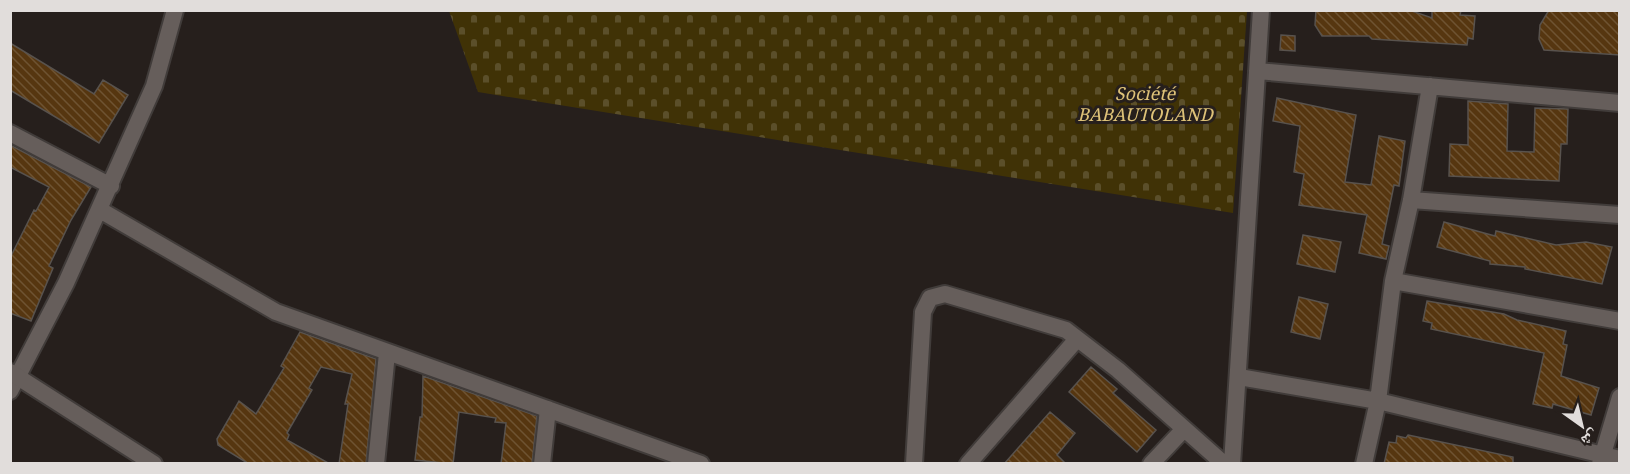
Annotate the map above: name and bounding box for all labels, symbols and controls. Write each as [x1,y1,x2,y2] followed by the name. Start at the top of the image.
[1077,81,1215,132] park label: Société BABAUTOLAND
[1552,396,1612,456] north arrow
[1574,420,1604,452] text: ش

